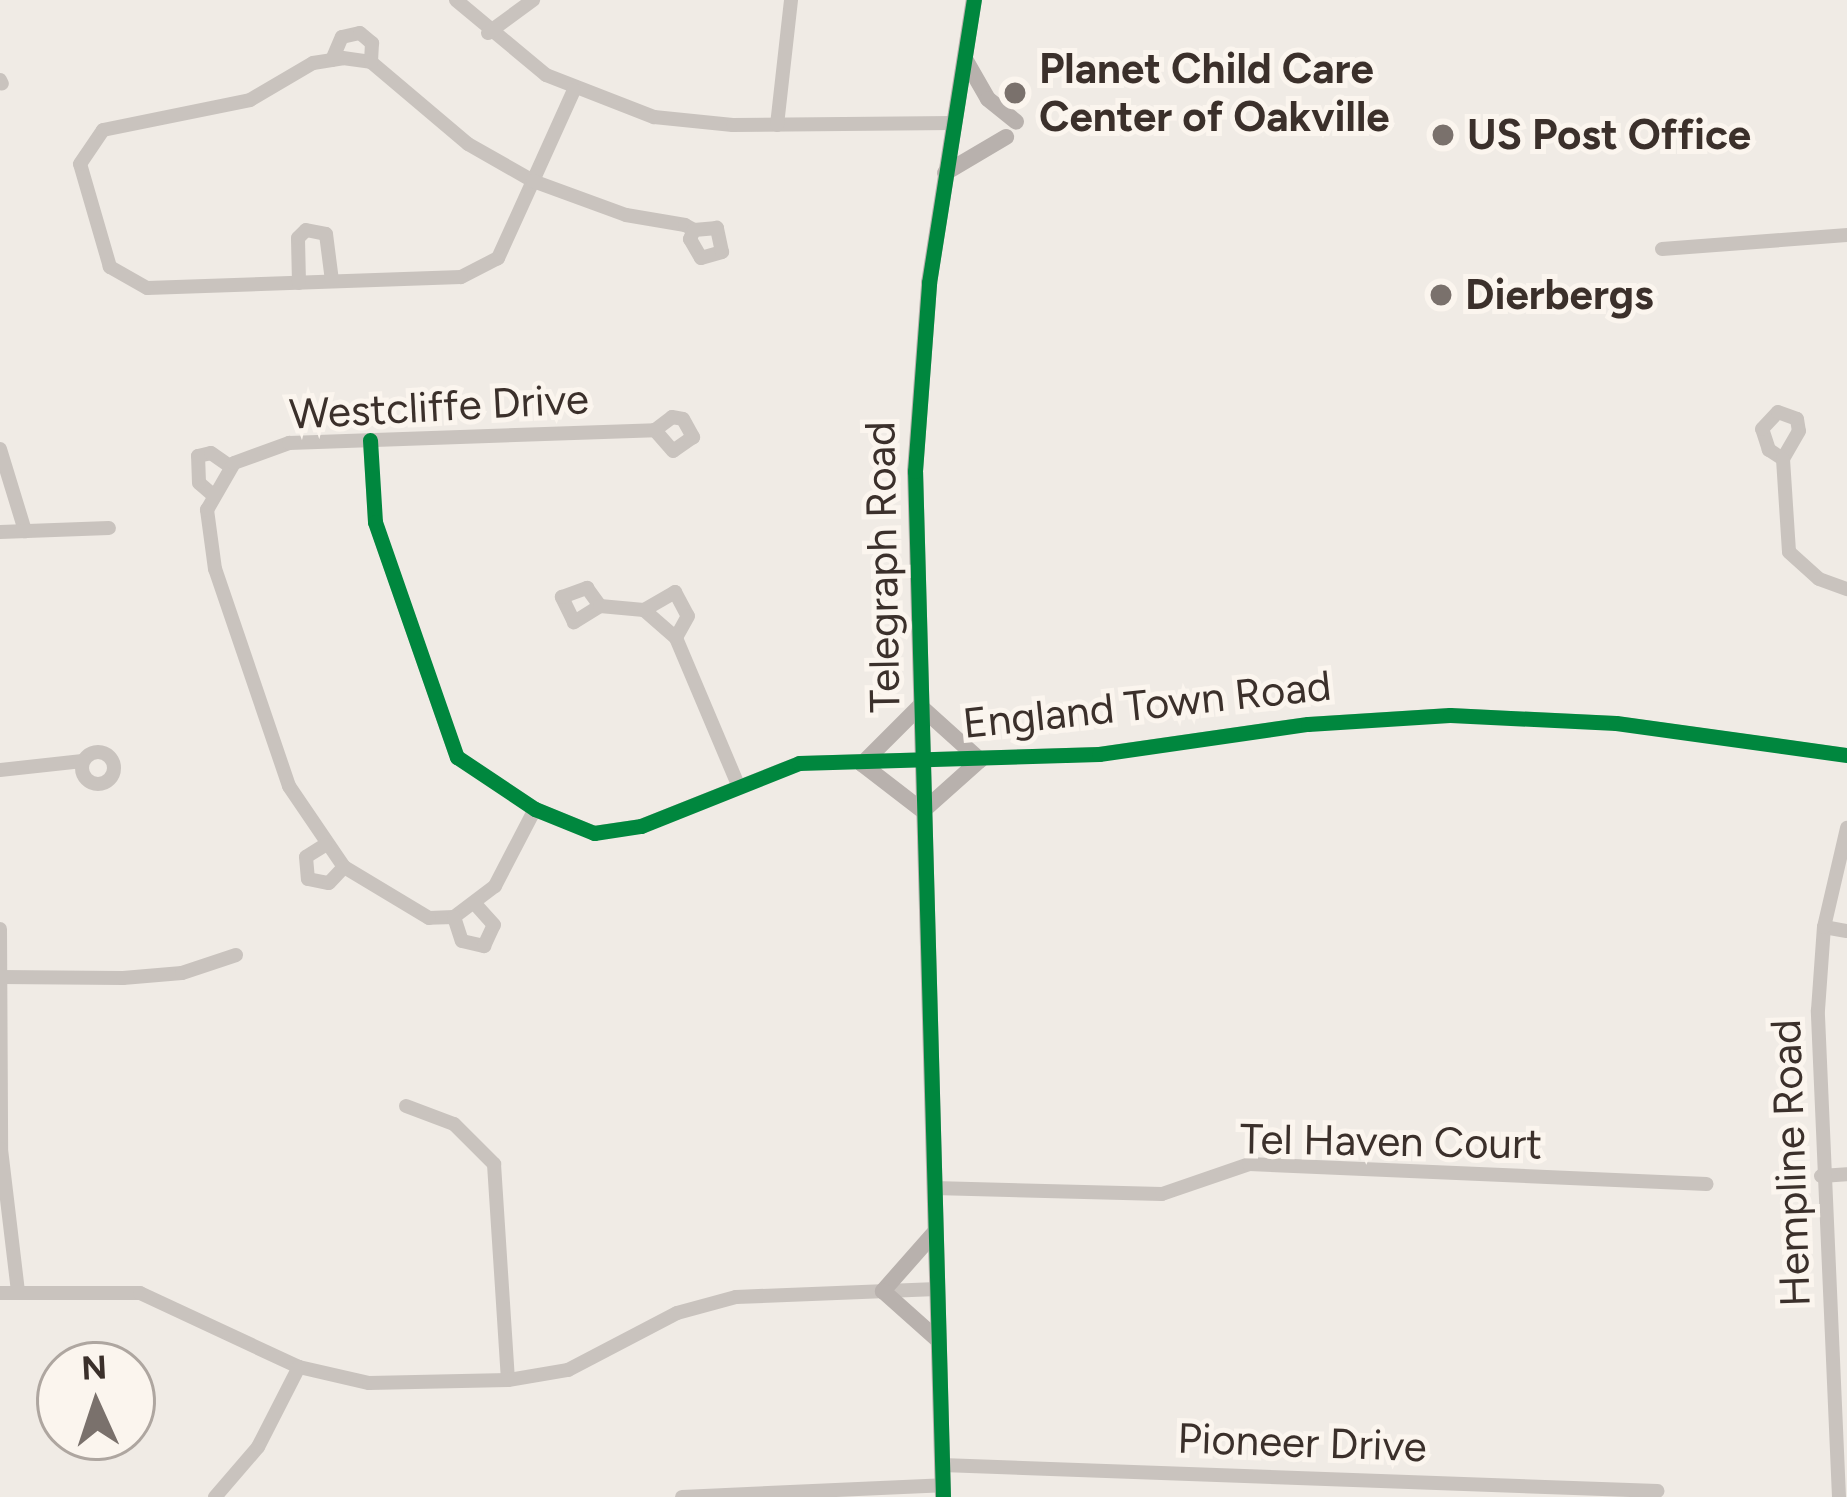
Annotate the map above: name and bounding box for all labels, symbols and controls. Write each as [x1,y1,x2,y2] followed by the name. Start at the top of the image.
[1039,44,1389,142] place label: Planet Child Care Center of Oakville
[1002,80,1028,106] marker: Planet Child Care Center of Oakville
[1467,110,1751,160] place label: US Post Office
[1430,122,1456,148] marker: US Post Office
[1465,270,1654,320] place label: Dierbergs
[1428,282,1454,308] marker: Dierbergs
[288,374,590,440] street label: Westcliffe Drive
[855,421,911,713] street label: Telegraph Road
[960,661,1334,749] street label: England Town Road
[1761,1018,1821,1308] street label: Hempline Road
[1240,1114,1542,1170] street label: Tel Haven Court
[36,1341,156,1461] north arrow
[80,1347,108,1388] text: N
[1176,1413,1428,1473] street label: Pioneer Drive

